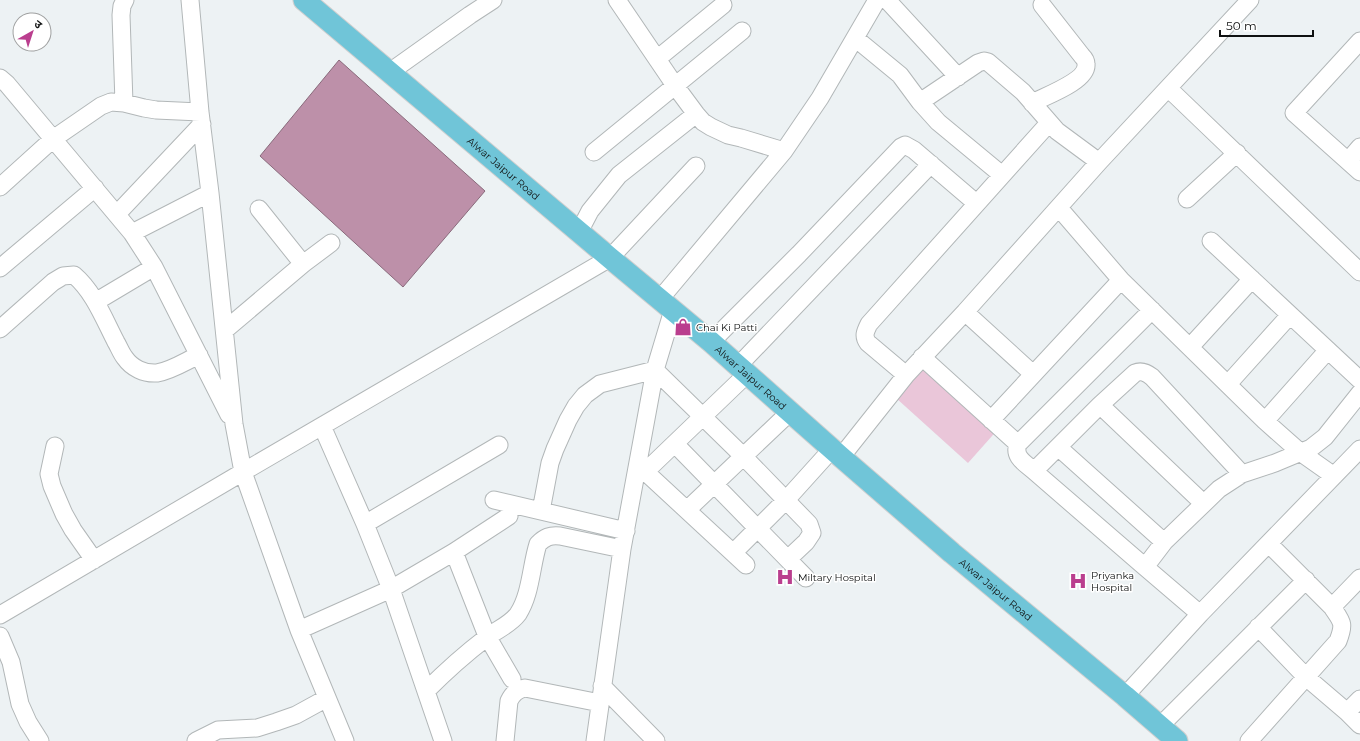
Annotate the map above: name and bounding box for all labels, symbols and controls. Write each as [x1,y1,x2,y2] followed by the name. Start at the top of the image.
[12,12,52,52] north arrow
[1220,12,1313,38] scale bar
[31,17,46,32] text: उ
[1226,18,1257,33] text: 50 m
[464,134,542,203] street label: Alwar Jaipur Road
[673,317,693,337] shop icon: Chai Ki Patti
[696,321,757,334] place label: Chai Ki Patti
[712,343,789,413] street label: Alwar Jaipur Road
[956,556,1035,624] street label: Alwar Jaipur Road
[775,567,795,587] hospital icon: Miltary Hospital
[1091,569,1134,594] place label: Priyanka Hospital
[798,571,876,584] place label: Miltary Hospital
[1068,571,1088,591] hospital icon: Priyanka Hospital

